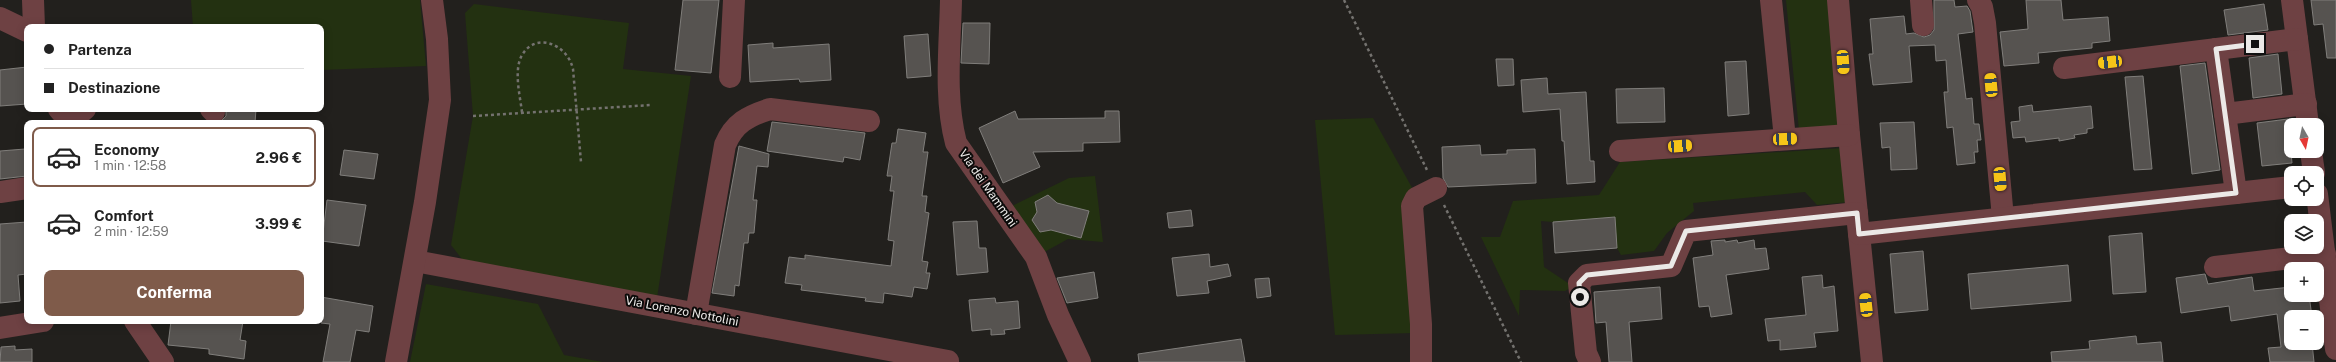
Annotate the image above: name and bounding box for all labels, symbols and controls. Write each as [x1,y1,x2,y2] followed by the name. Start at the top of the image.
[2246,35,2264,53] route end
[68,41,132,58] text: Partenza
[1836,50,1850,74] car
[2097,55,2123,69] car
[1984,73,1998,97] car
[68,79,161,96] text: Destinazione
[2284,118,2324,158] north arrow
[2284,118,2324,350] map controls
[1773,132,1797,146] car
[46,139,82,175] icon: car
[1668,139,1692,153] car
[94,141,159,158] text: Economy
[956,147,1020,229] street label: Via dei Mammini
[256,149,302,166] text: 2.96 €
[94,158,166,173] text: 1 min · 12:58
[2284,166,2324,206] button: locate
[1993,167,2007,191] car
[46,205,82,241] icon: car
[94,207,154,224] text: Comfort
[2284,214,2324,254] button: layers
[255,215,302,232] text: 3.99 €
[94,224,169,239] text: 2 min · 12:59
[2284,262,2324,302] button: +
[44,270,304,316] button: Conferma
[1571,288,1589,306] route start
[1859,292,1873,318] car
[624,293,740,329] street label: Via Lorenzo Nottolini
[2284,310,2324,350] button: −

